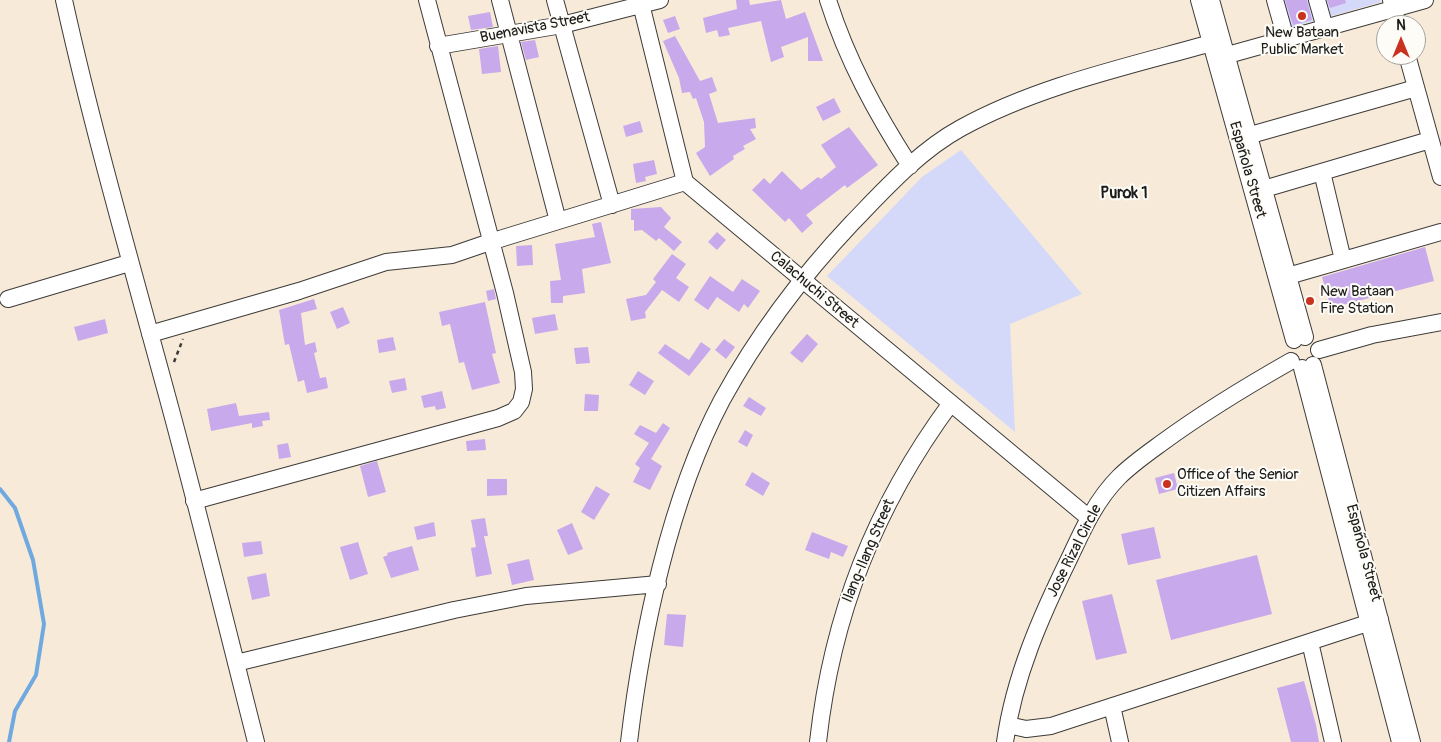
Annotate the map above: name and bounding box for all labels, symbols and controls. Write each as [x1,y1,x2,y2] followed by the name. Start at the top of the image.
[478,9,592,47] street label: Buenavista Street
[1296,10,1308,22] marker: New Bataan Public Market
[1376,15,1426,65] north arrow
[1396,17,1406,34] text: N
[1260,24,1344,59] place label: New Bataan Public Market
[1225,120,1269,220] street label: Española Street
[1100,184,1148,204] district label: Purok 1
[766,248,862,332] street label: Calachuchi Street
[1320,283,1394,318] place label: New Bataan Fire Station
[1304,295,1316,307] marker: New Bataan Fire Station
[1177,466,1299,501] place label: Office of the Senior Citizen Affairs
[1161,478,1173,490] marker: Office of the Senior Citizen Affairs
[839,496,899,606] street label: Ilang-Ilang Street
[1044,502,1106,600] street label: Jose Rizal Circle
[1341,503,1385,603] street label: Española Street

